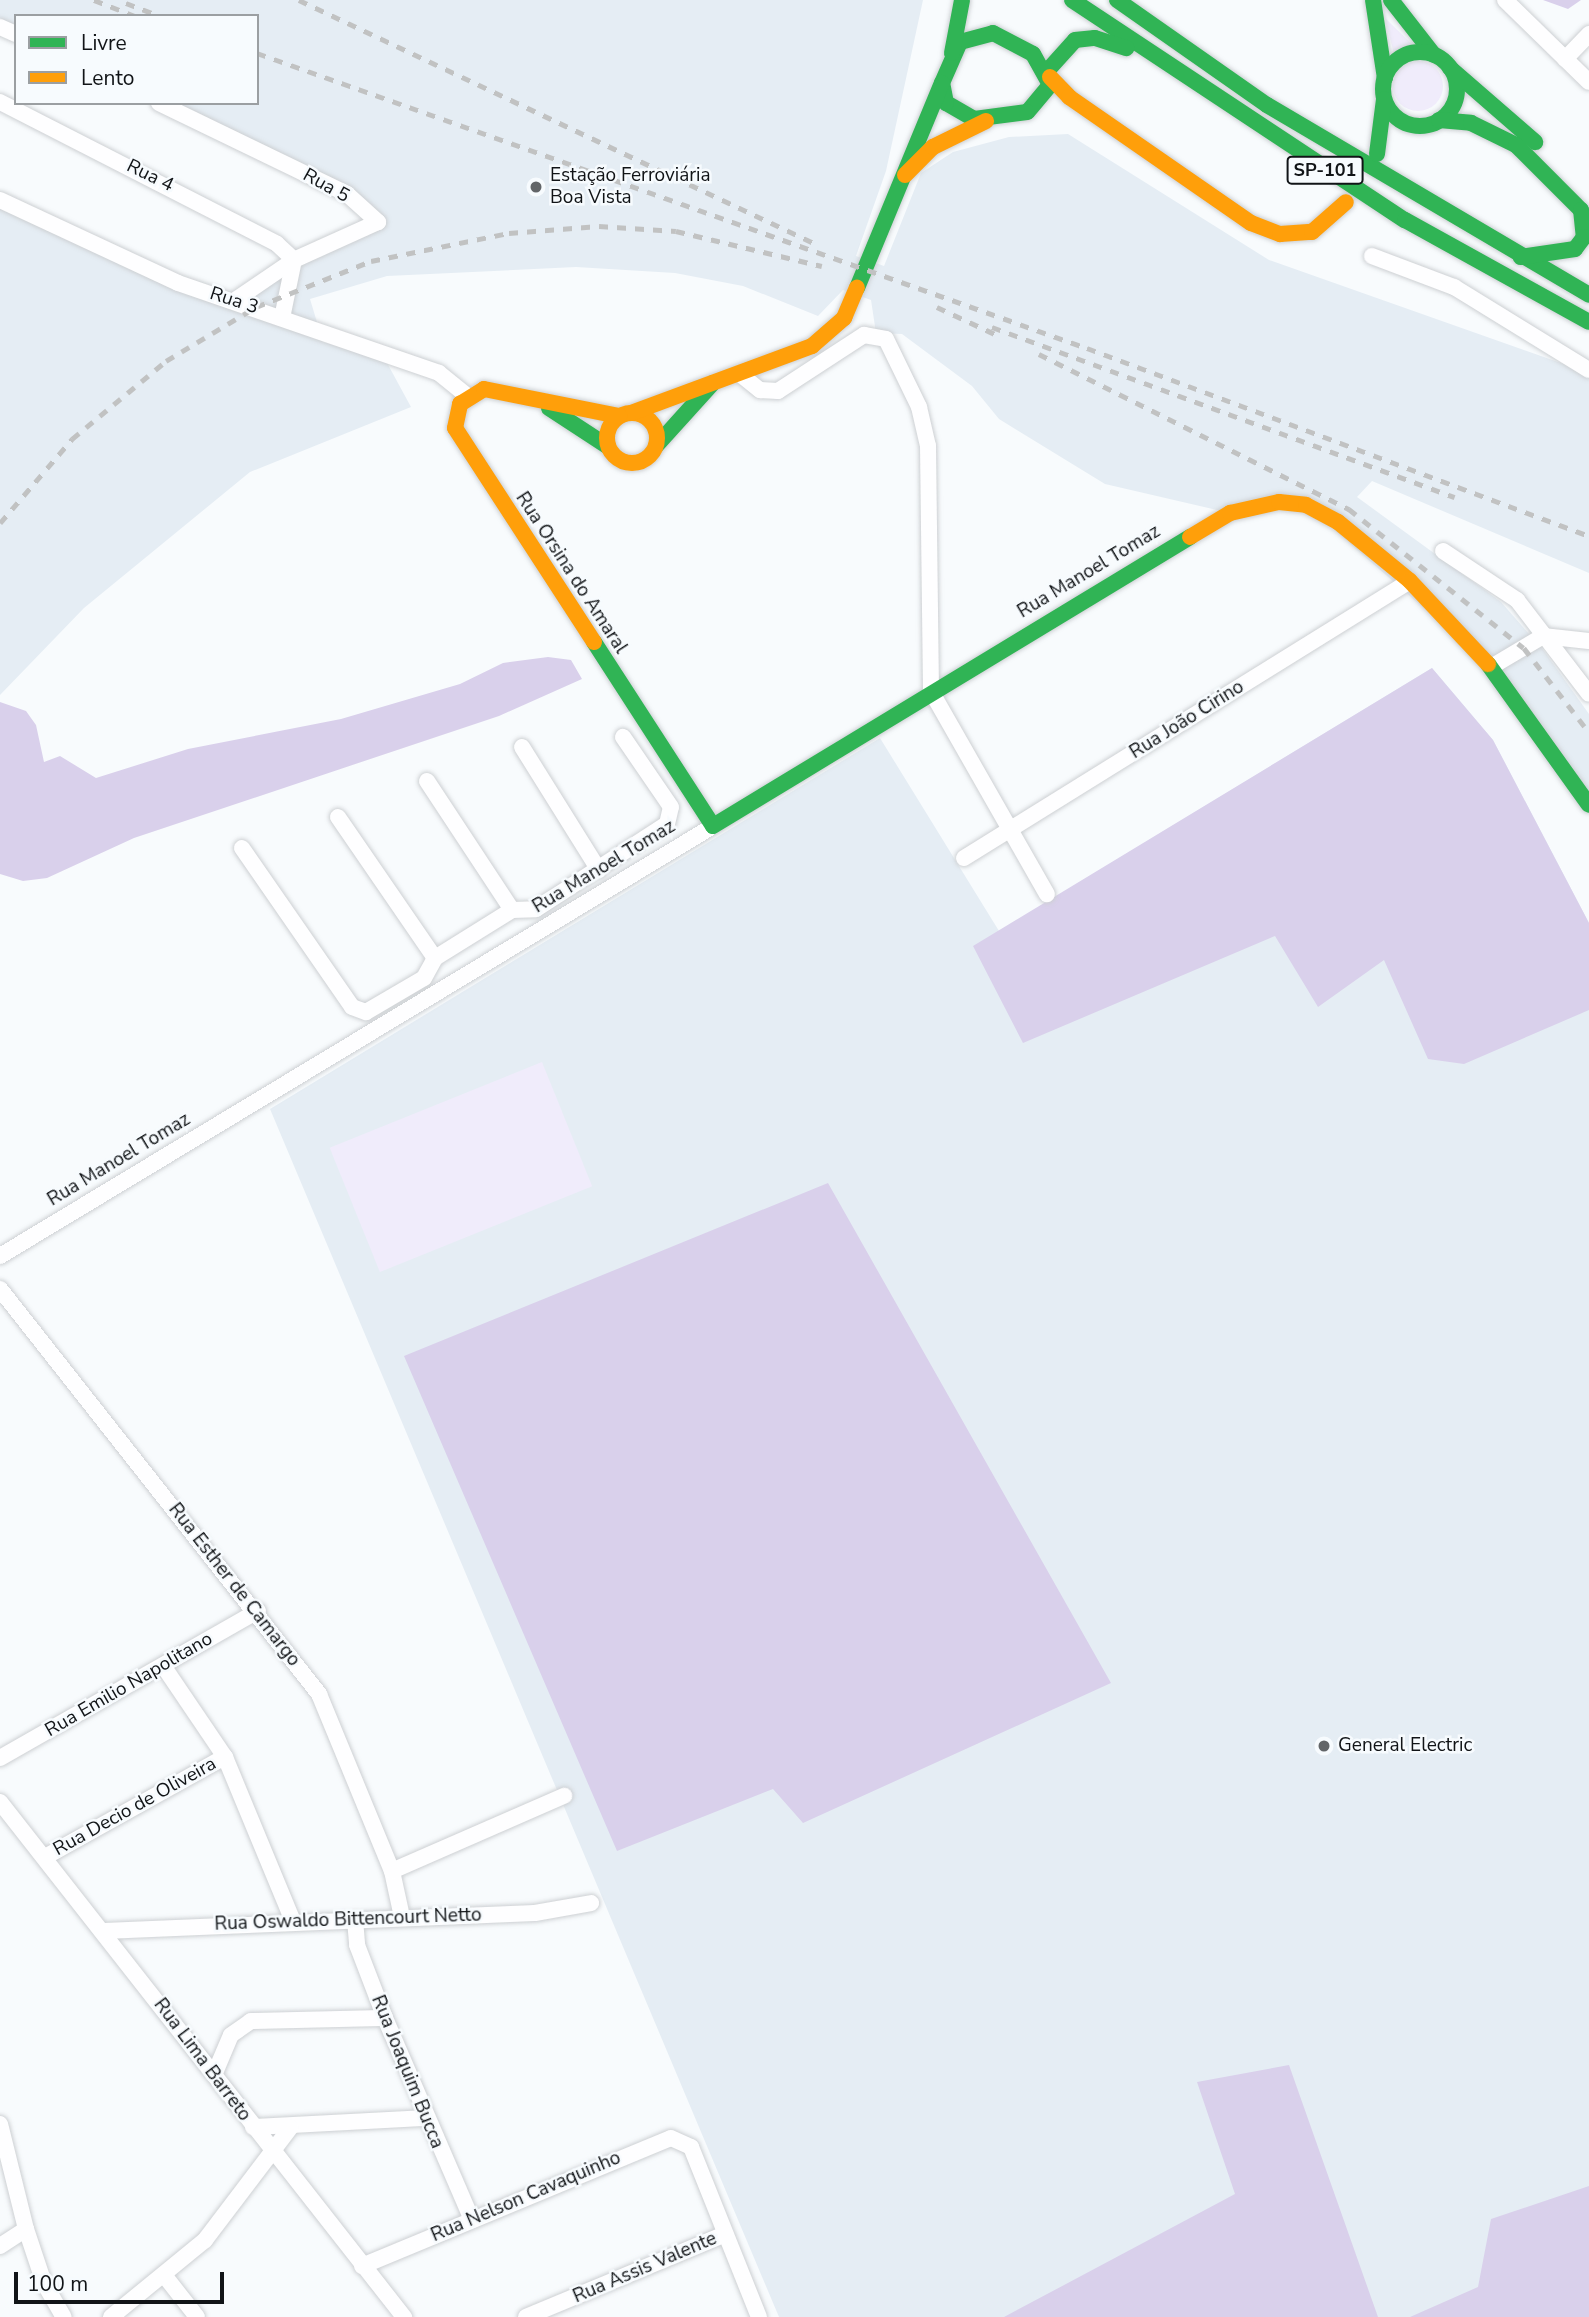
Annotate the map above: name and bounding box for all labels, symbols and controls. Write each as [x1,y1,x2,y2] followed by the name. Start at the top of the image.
[14,14,259,105] legend
[81,29,127,57] text: Livre
[81,64,134,92] text: Lento
[123,155,177,197] street label: Rua 4
[1286,155,1364,184] road number: SP-101
[299,164,353,208] street label: Rua 5
[550,165,711,209] place label: Estação Ferroviária Boa Vista
[528,179,544,195] marker: Estação Ferroviária Boa Vista
[207,282,261,320] street label: Rua 3
[510,488,632,658] street label: Rua Orsina do Amaral
[1014,520,1164,624] street label: Rua Manoel Tomaz
[1126,676,1248,764] street label: Rua João Cirino
[529,815,679,919] street label: Rua Manoel Tomaz
[44,1108,194,1212] street label: Rua Manoel Tomaz
[163,1499,305,1671] street label: Rua Esther de Camargo
[41,1628,217,1742] street label: Rua Emilio Napolitano
[1338,1735,1472,1757] place label: General Electric
[1316,1738,1332,1754] marker: General Electric
[50,1753,220,1861] street label: Rua Decio de Oliveira
[214,1904,482,1936] street label: Rua Oswaldo Bittencourt Netto
[366,1992,448,2152] street label: Rua Joaquim Bucca
[148,1994,256,2126] street label: Rua Lima Barreto
[428,2147,624,2247] street label: Rua Nelson Cavaquinho
[570,2227,720,2309] street label: Rua Assis Valente
[18,2258,228,2302] scale bar
[27,2270,88,2298] text: 100 m

